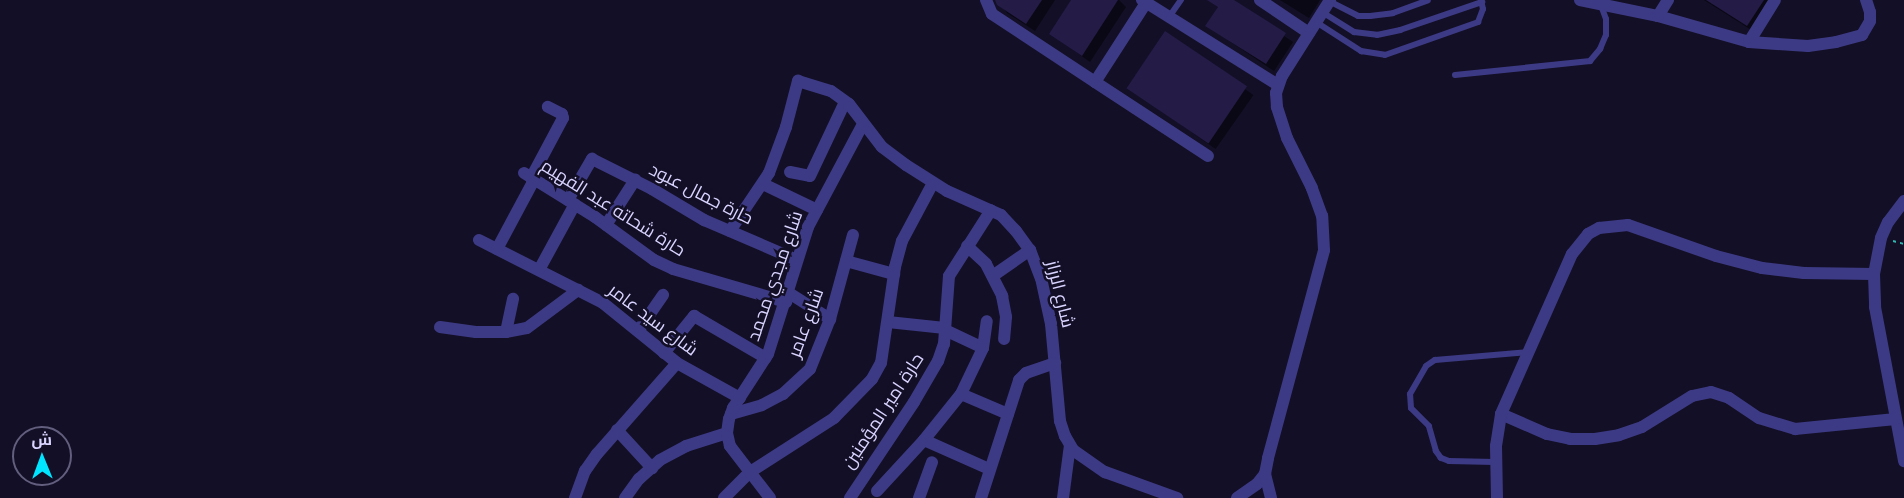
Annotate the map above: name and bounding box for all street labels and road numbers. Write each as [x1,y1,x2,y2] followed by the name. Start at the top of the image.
[537,155,689,261] street label: حارة شحاته عبد الفهيم
[645,159,757,229] street label: حارة جمال عبود
[743,208,807,344] street label: شارع مجدي محمد
[1041,258,1079,330] street label: شارع الرزاز
[604,279,702,361] street label: شارع سيد عامر
[783,285,829,361] street label: شارع عامر
[838,349,928,473] street label: حارة امير المؤمنين

